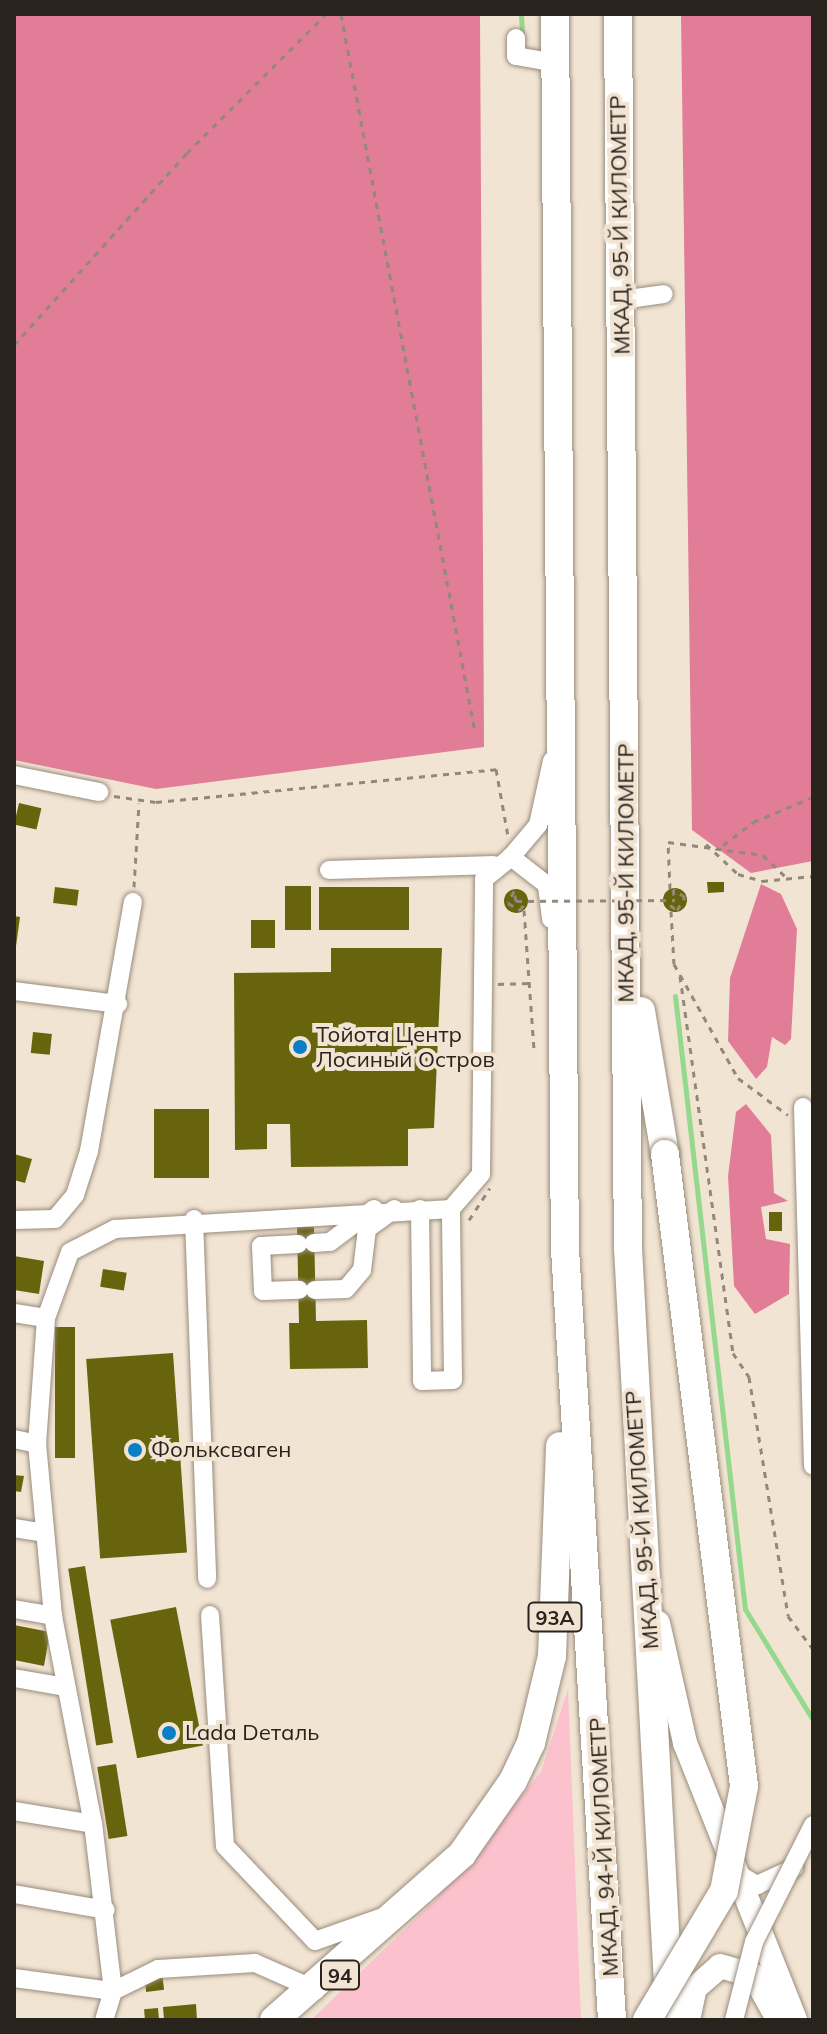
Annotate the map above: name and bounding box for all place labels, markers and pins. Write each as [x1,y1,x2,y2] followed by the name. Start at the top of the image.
[316,1021,495,1072] place label: Тойота Центр Лосиный Остров
[291,1038,309,1056] marker: Тойота Центр Лосиный Остров
[151,1437,291,1463] place label: Фольксваген
[126,1441,144,1459] marker: Фольксваген
[185,1720,319,1746] place label: Lada Dеталь
[160,1724,178,1742] marker: Lada Dеталь

